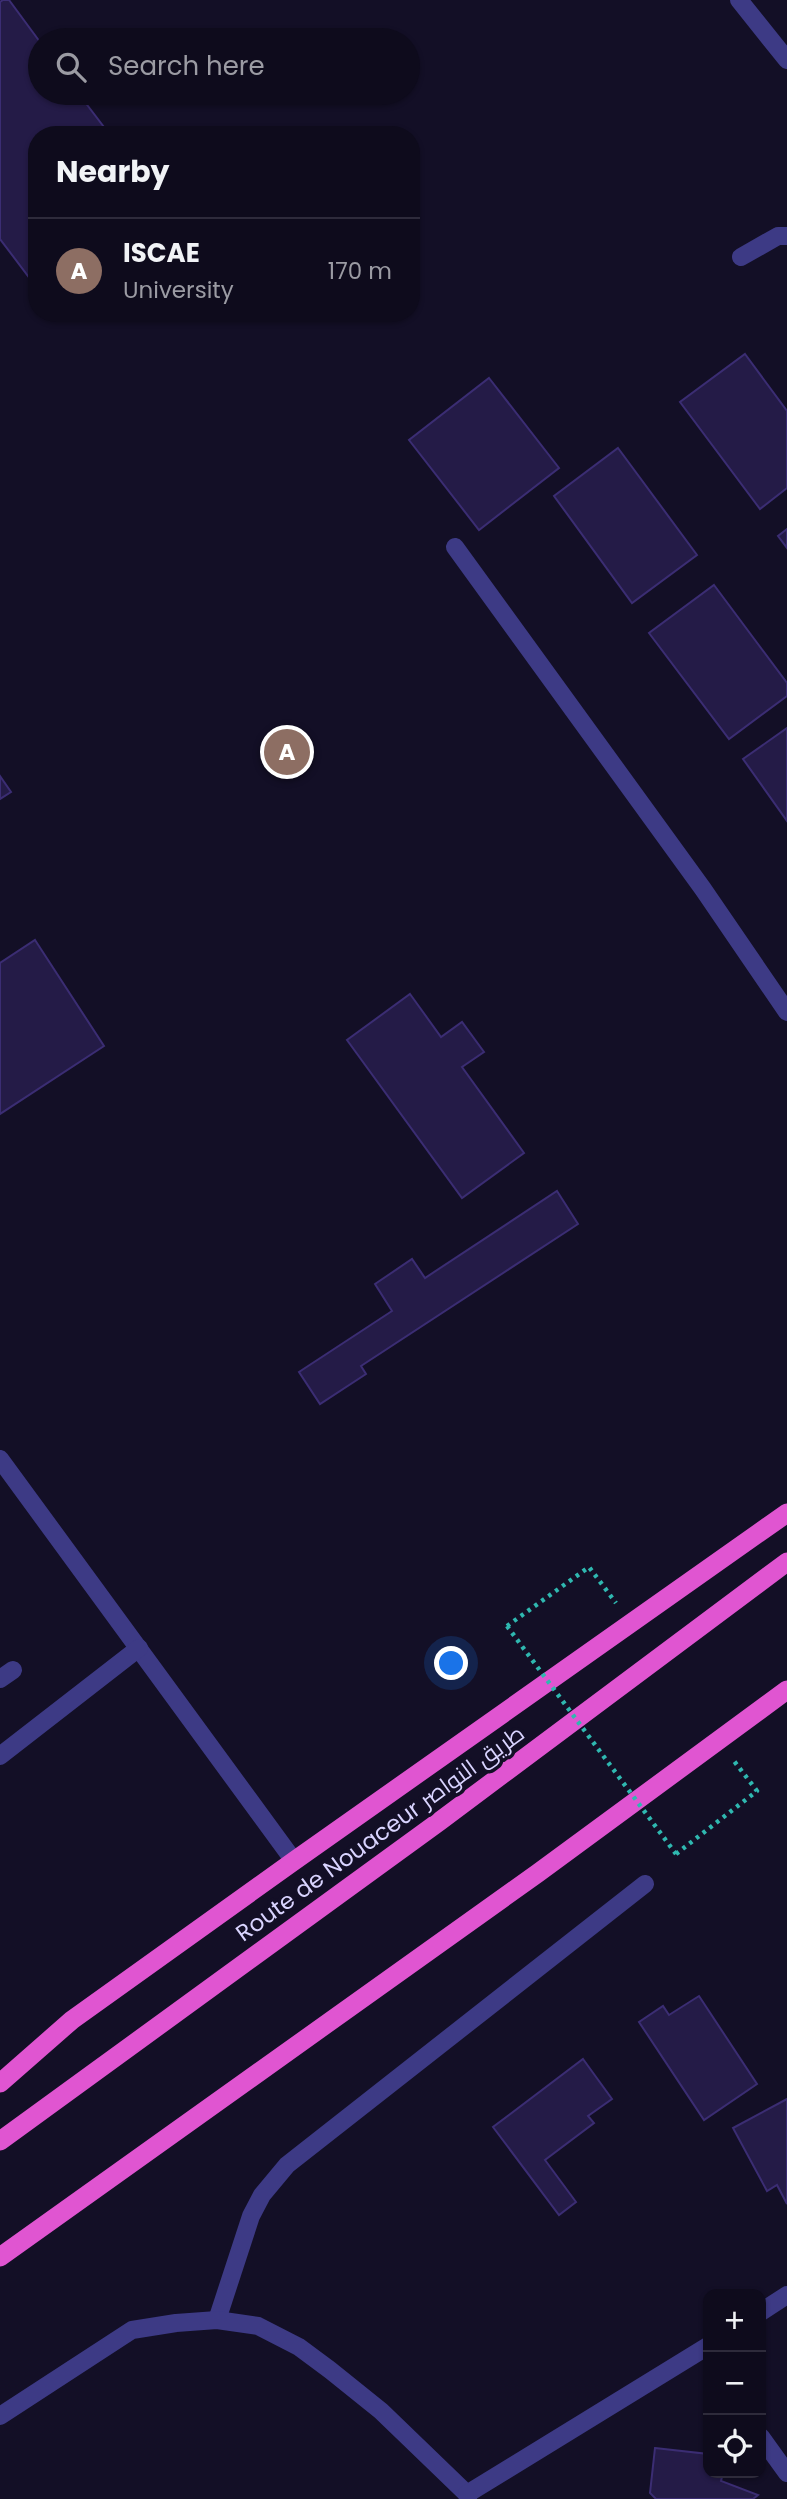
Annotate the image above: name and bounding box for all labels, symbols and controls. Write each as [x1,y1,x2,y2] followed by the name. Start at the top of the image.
[28,28,420,105] search box
[52,48,90,86] icon: search
[108,48,265,84] text: Search here
[56,150,170,193] text: Nearby
[123,235,200,271] text: ISCAE
[71,255,87,287] text: A
[328,255,392,287] text: 170 m
[123,274,234,306] text: University
[264,726,310,778] pin: A
[434,1646,468,1680] your location
[229,1717,531,1949] street label: Route de Nouaceur طريق النواصر
[703,2289,766,2478] map controls
[703,2289,766,2352] button: +
[703,2352,766,2415] button: −
[703,2415,766,2478] button: locate

